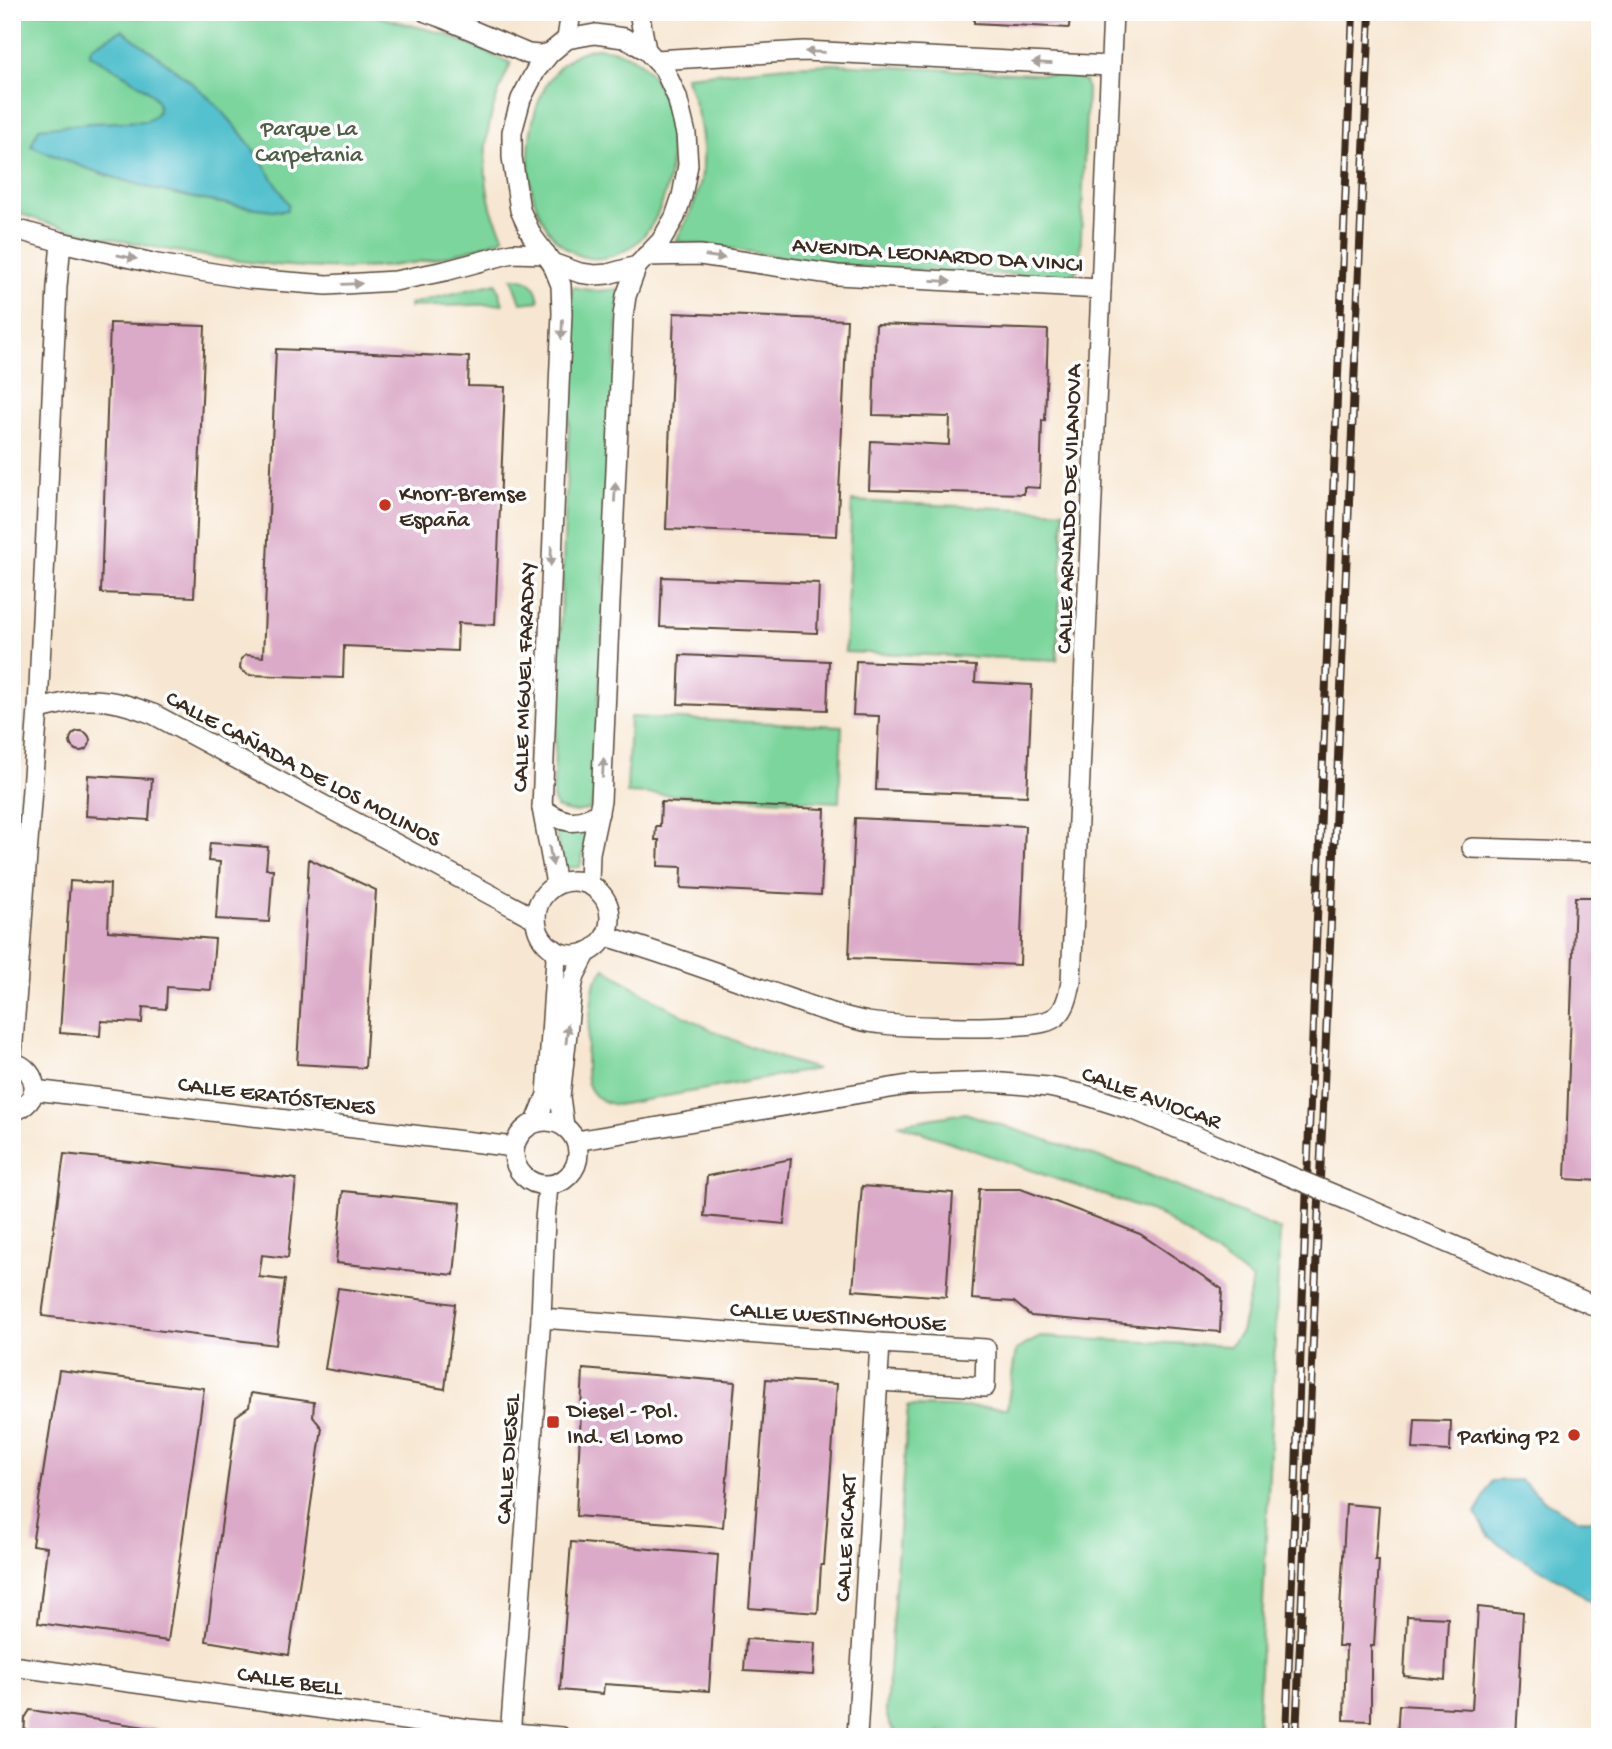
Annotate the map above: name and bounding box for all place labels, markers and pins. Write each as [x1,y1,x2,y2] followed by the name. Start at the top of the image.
[399,482,528,535] place label: Knorr-Bremse España
[377,497,393,513] marker: Knorr-Bremse España
[565,1399,683,1452] place label: Diesel - Pol. Ind. El Lomo
[545,1414,561,1430] marker: Diesel - Pol. Ind. El Lomo
[1457,1425,1560,1452] place label: Parking P2
[1566,1427,1582,1443] marker: Parking P2

